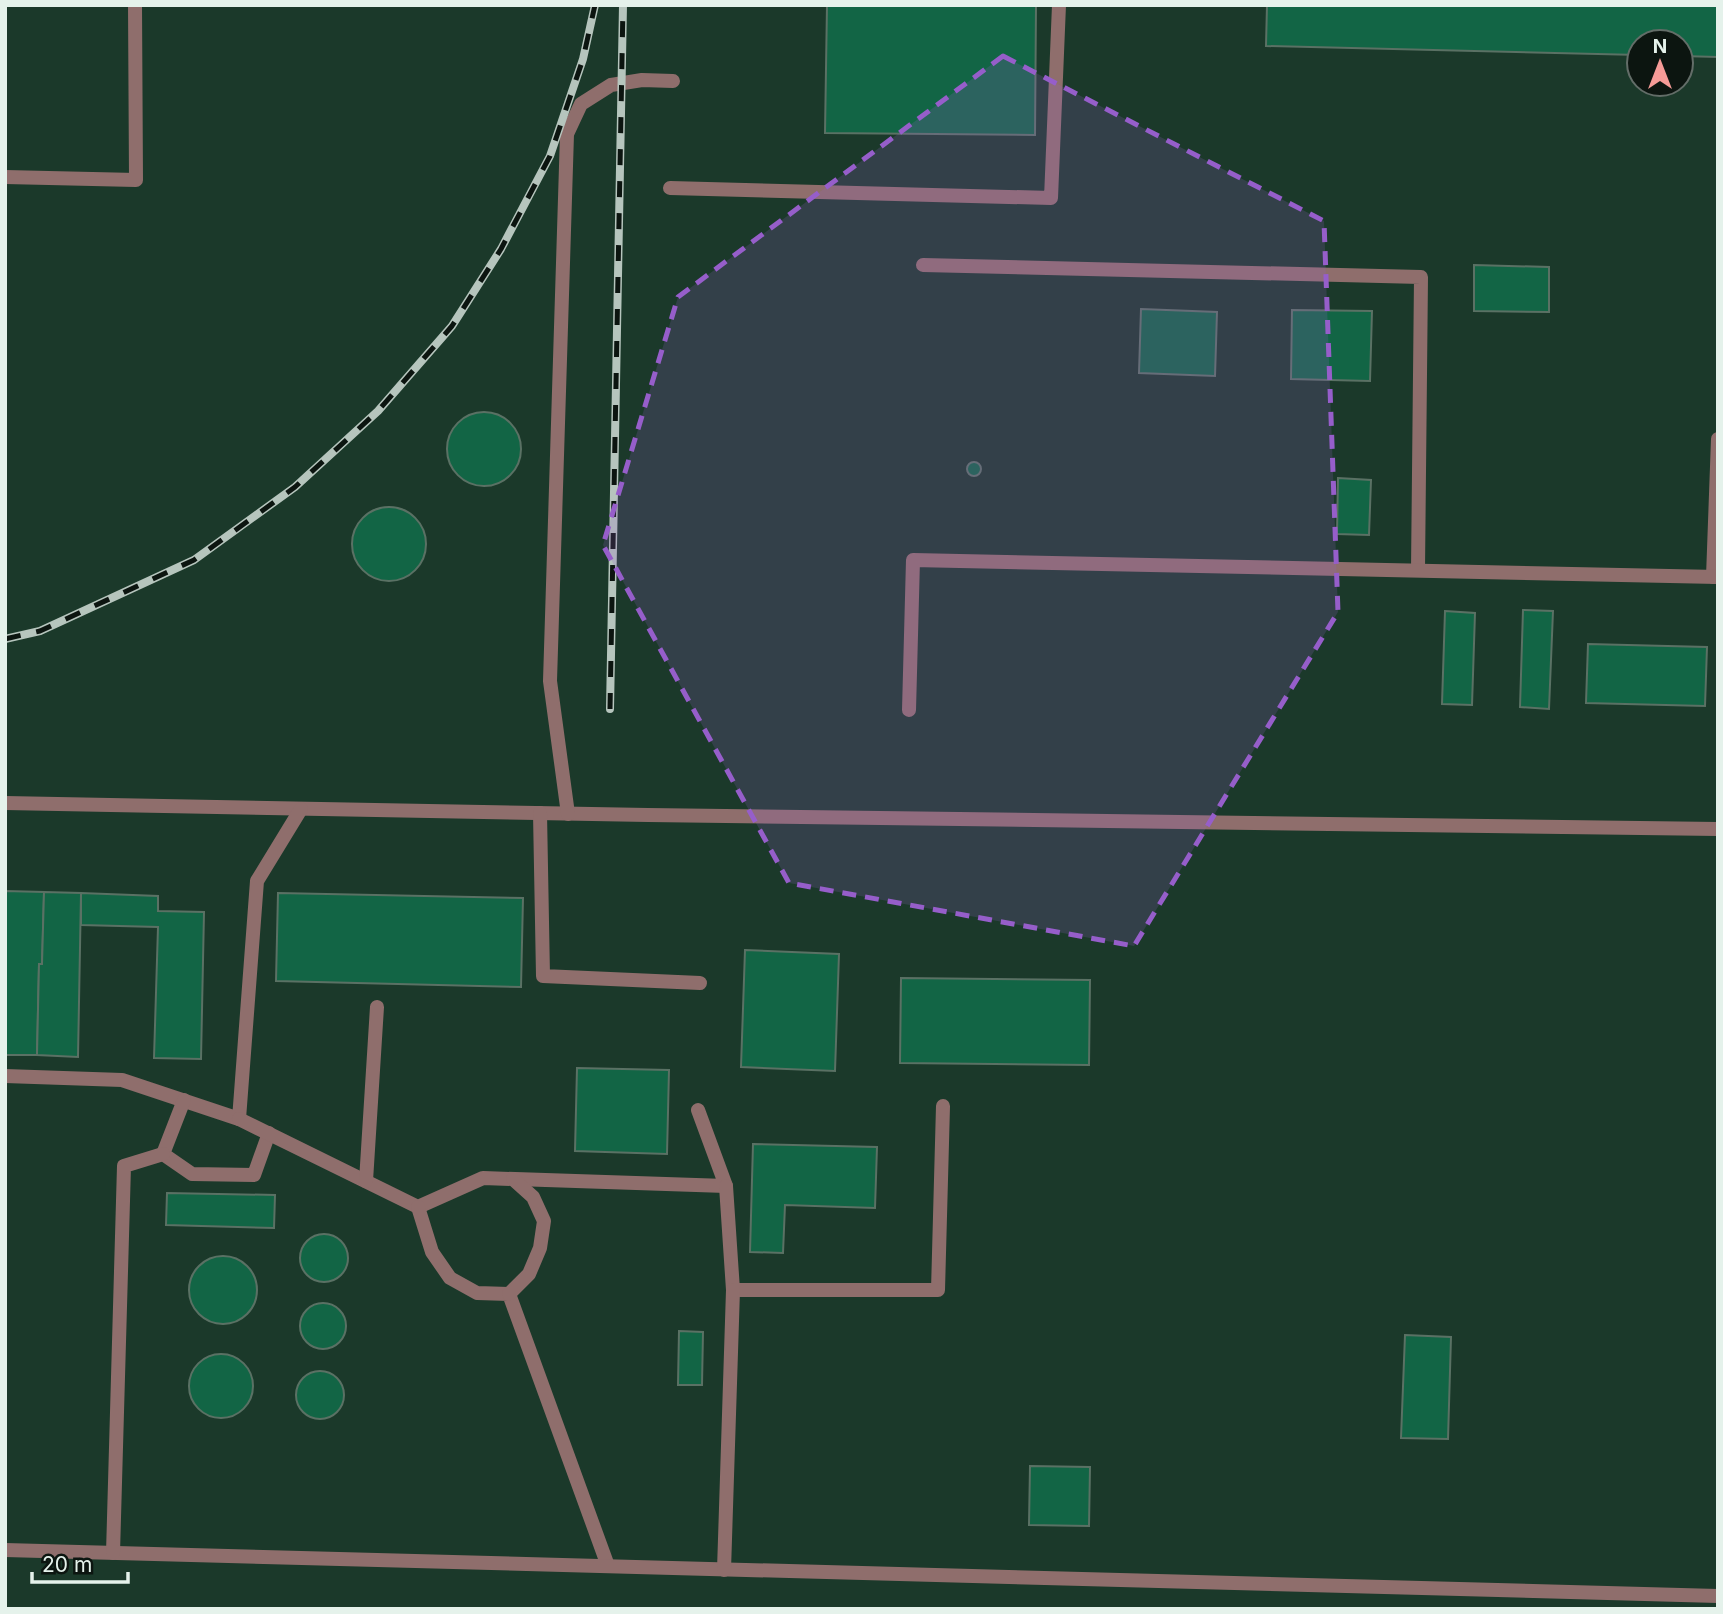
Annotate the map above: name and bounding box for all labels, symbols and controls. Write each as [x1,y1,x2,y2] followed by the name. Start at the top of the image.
[1625,28,1695,98] north arrow
[1653,35,1667,58] text: N
[32,1540,128,1584] scale bar
[42,1552,92,1577] text: 20 m

